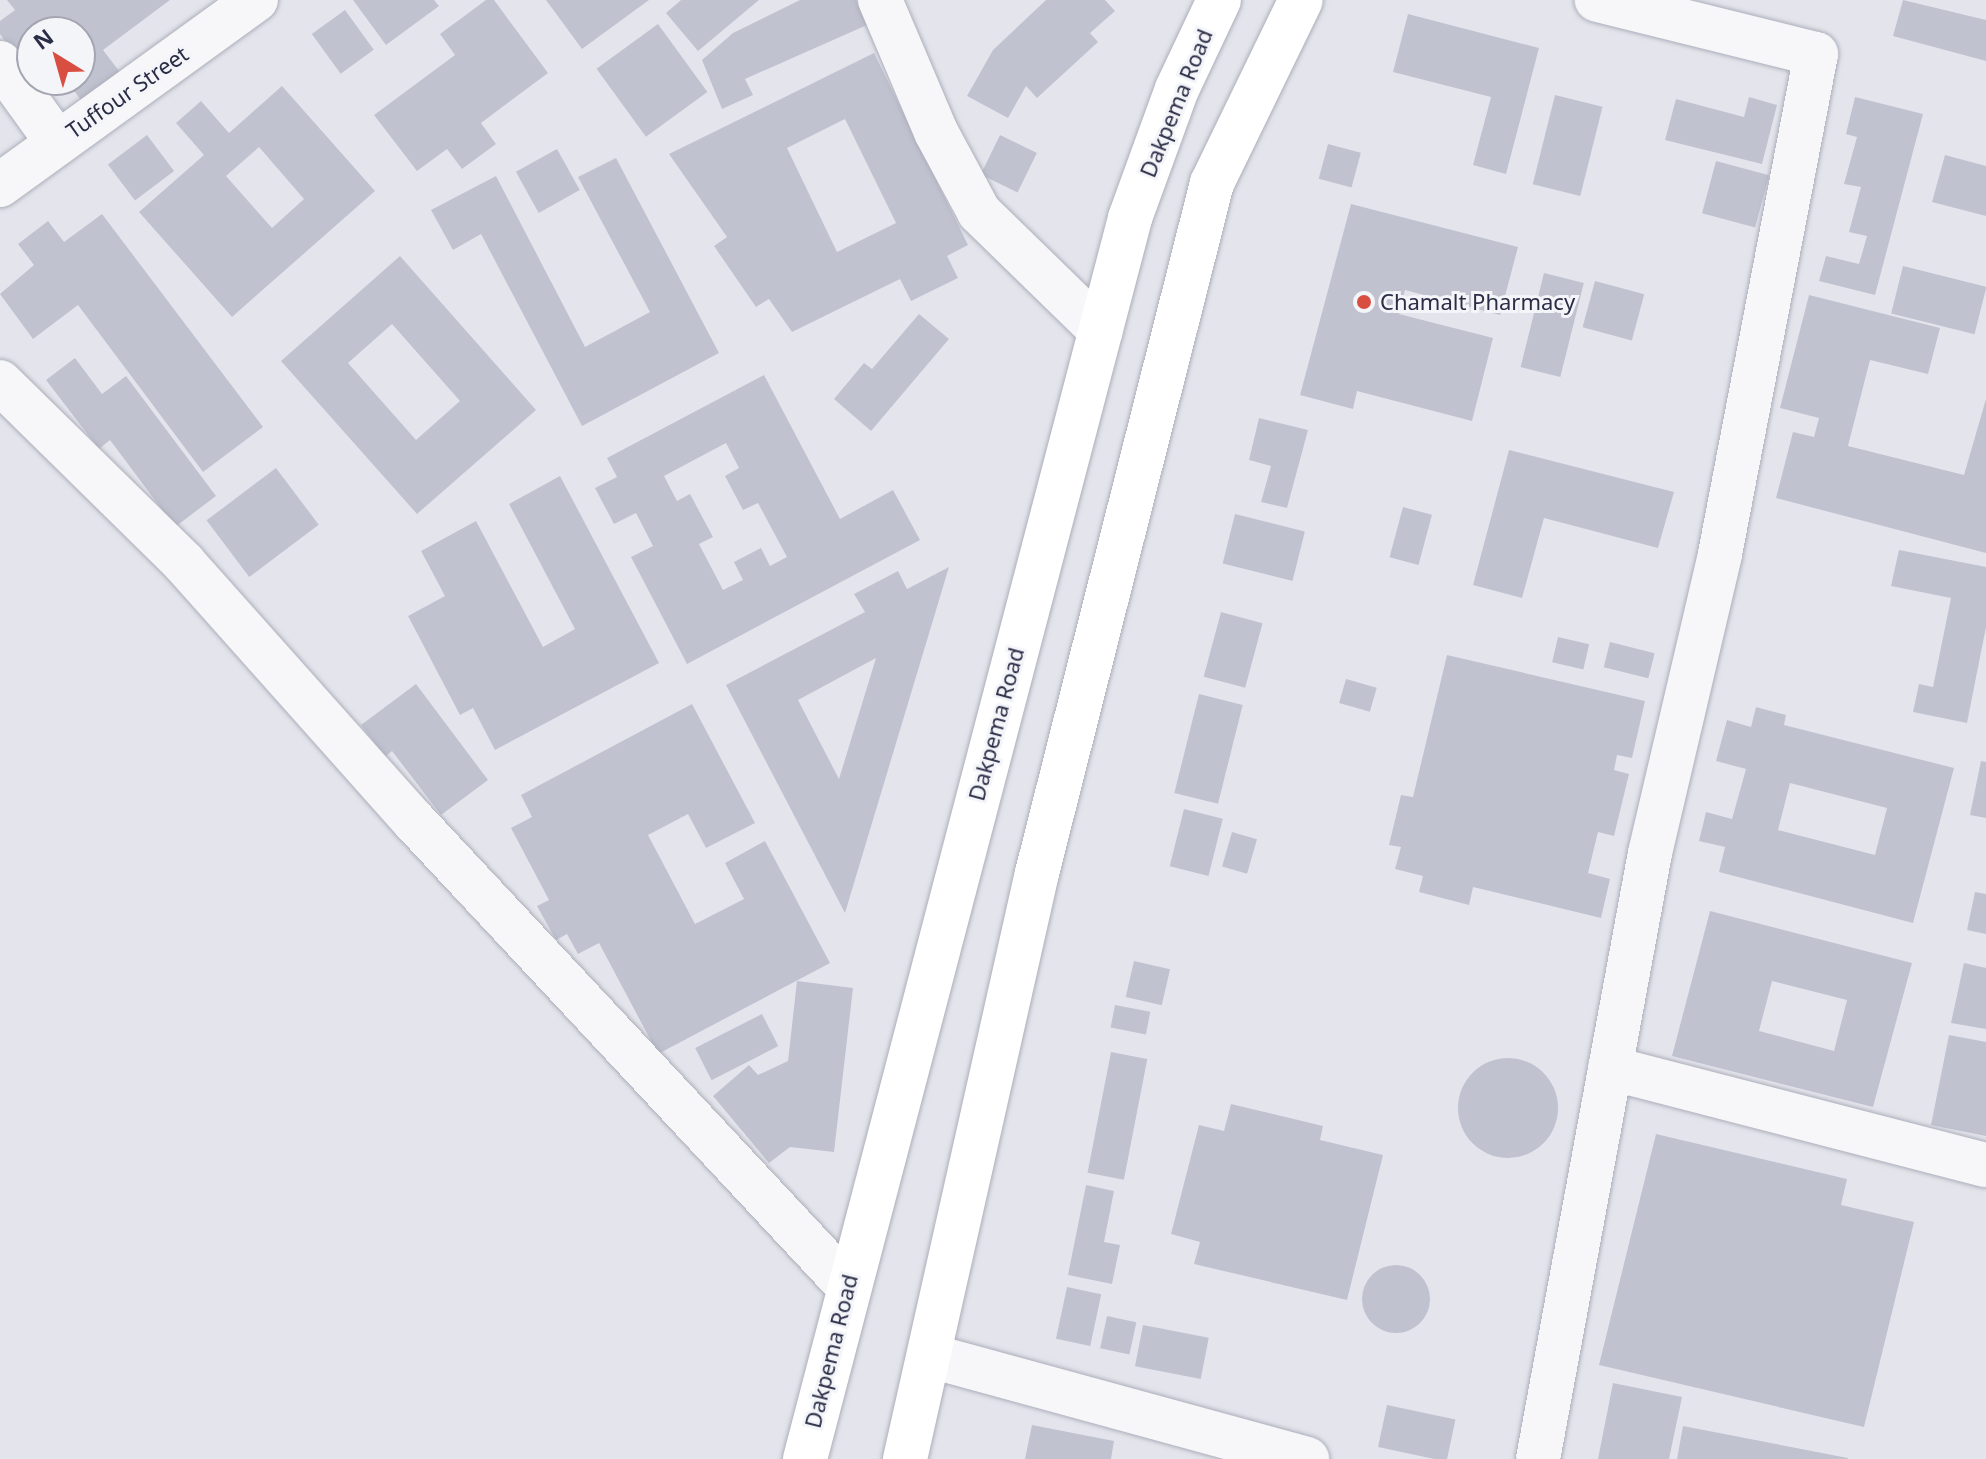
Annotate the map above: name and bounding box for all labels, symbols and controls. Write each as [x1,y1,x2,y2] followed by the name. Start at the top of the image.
[16,16,96,96] north arrow
[27,21,59,56] text: N
[1134,25,1218,181] street label: Dakpema Road
[61,40,193,144] street label: Tuffour Street
[1380,289,1575,315] place label: Chamalt Pharmacy
[1355,293,1373,311] marker: Chamalt Pharmacy
[963,644,1029,804] street label: Dakpema Road
[799,1271,863,1431] street label: Dakpema Road

